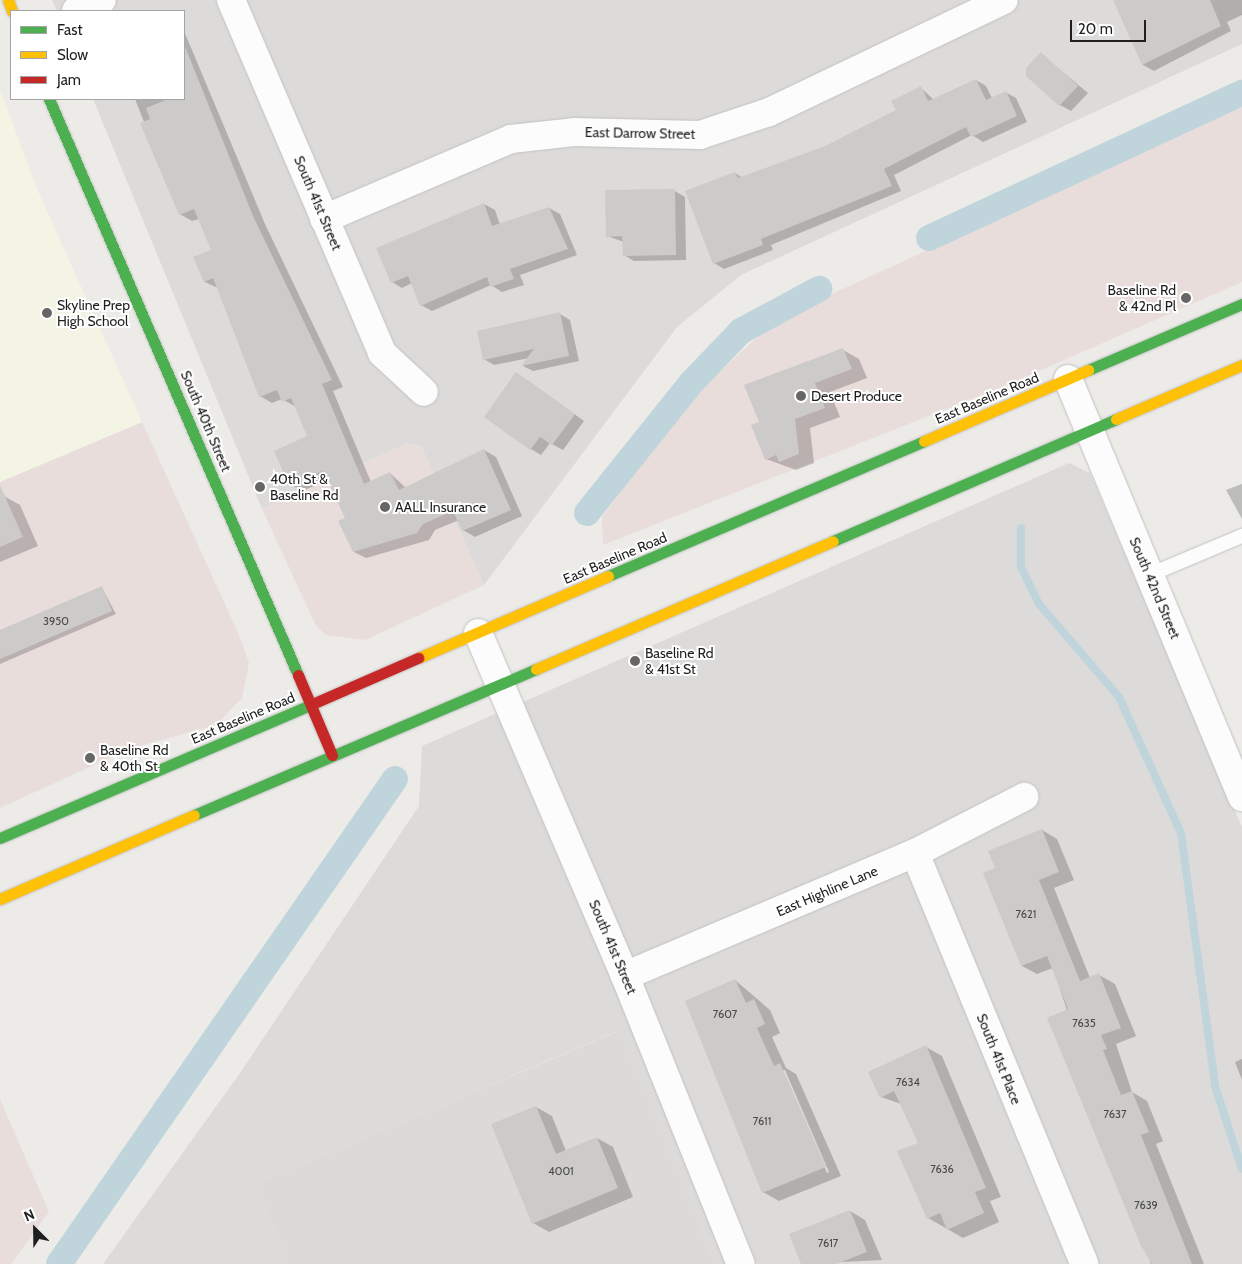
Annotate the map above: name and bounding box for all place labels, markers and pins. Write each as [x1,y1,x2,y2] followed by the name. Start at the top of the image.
[1108,282,1176,314] place label: Baseline Rd & 42nd Pl
[1180,292,1192,304] marker: Baseline Rd & 42nd Pl
[57,297,130,330] place label: Skyline Prep High School
[41,307,53,319] marker: Skyline Prep High School
[811,388,902,404] place label: Desert Produce
[795,390,807,402] marker: Desert Produce
[270,471,338,504] place label: 40th St & Baseline Rd
[254,481,266,493] marker: 40th St & Baseline Rd
[395,499,486,515] place label: AALL Insurance
[379,501,391,513] marker: AALL Insurance
[645,645,713,678] place label: Baseline Rd & 41st St
[629,655,641,667] marker: Baseline Rd & 41st St
[100,742,168,774] place label: Baseline Rd & 40th St
[84,752,96,764] marker: Baseline Rd & 40th St

